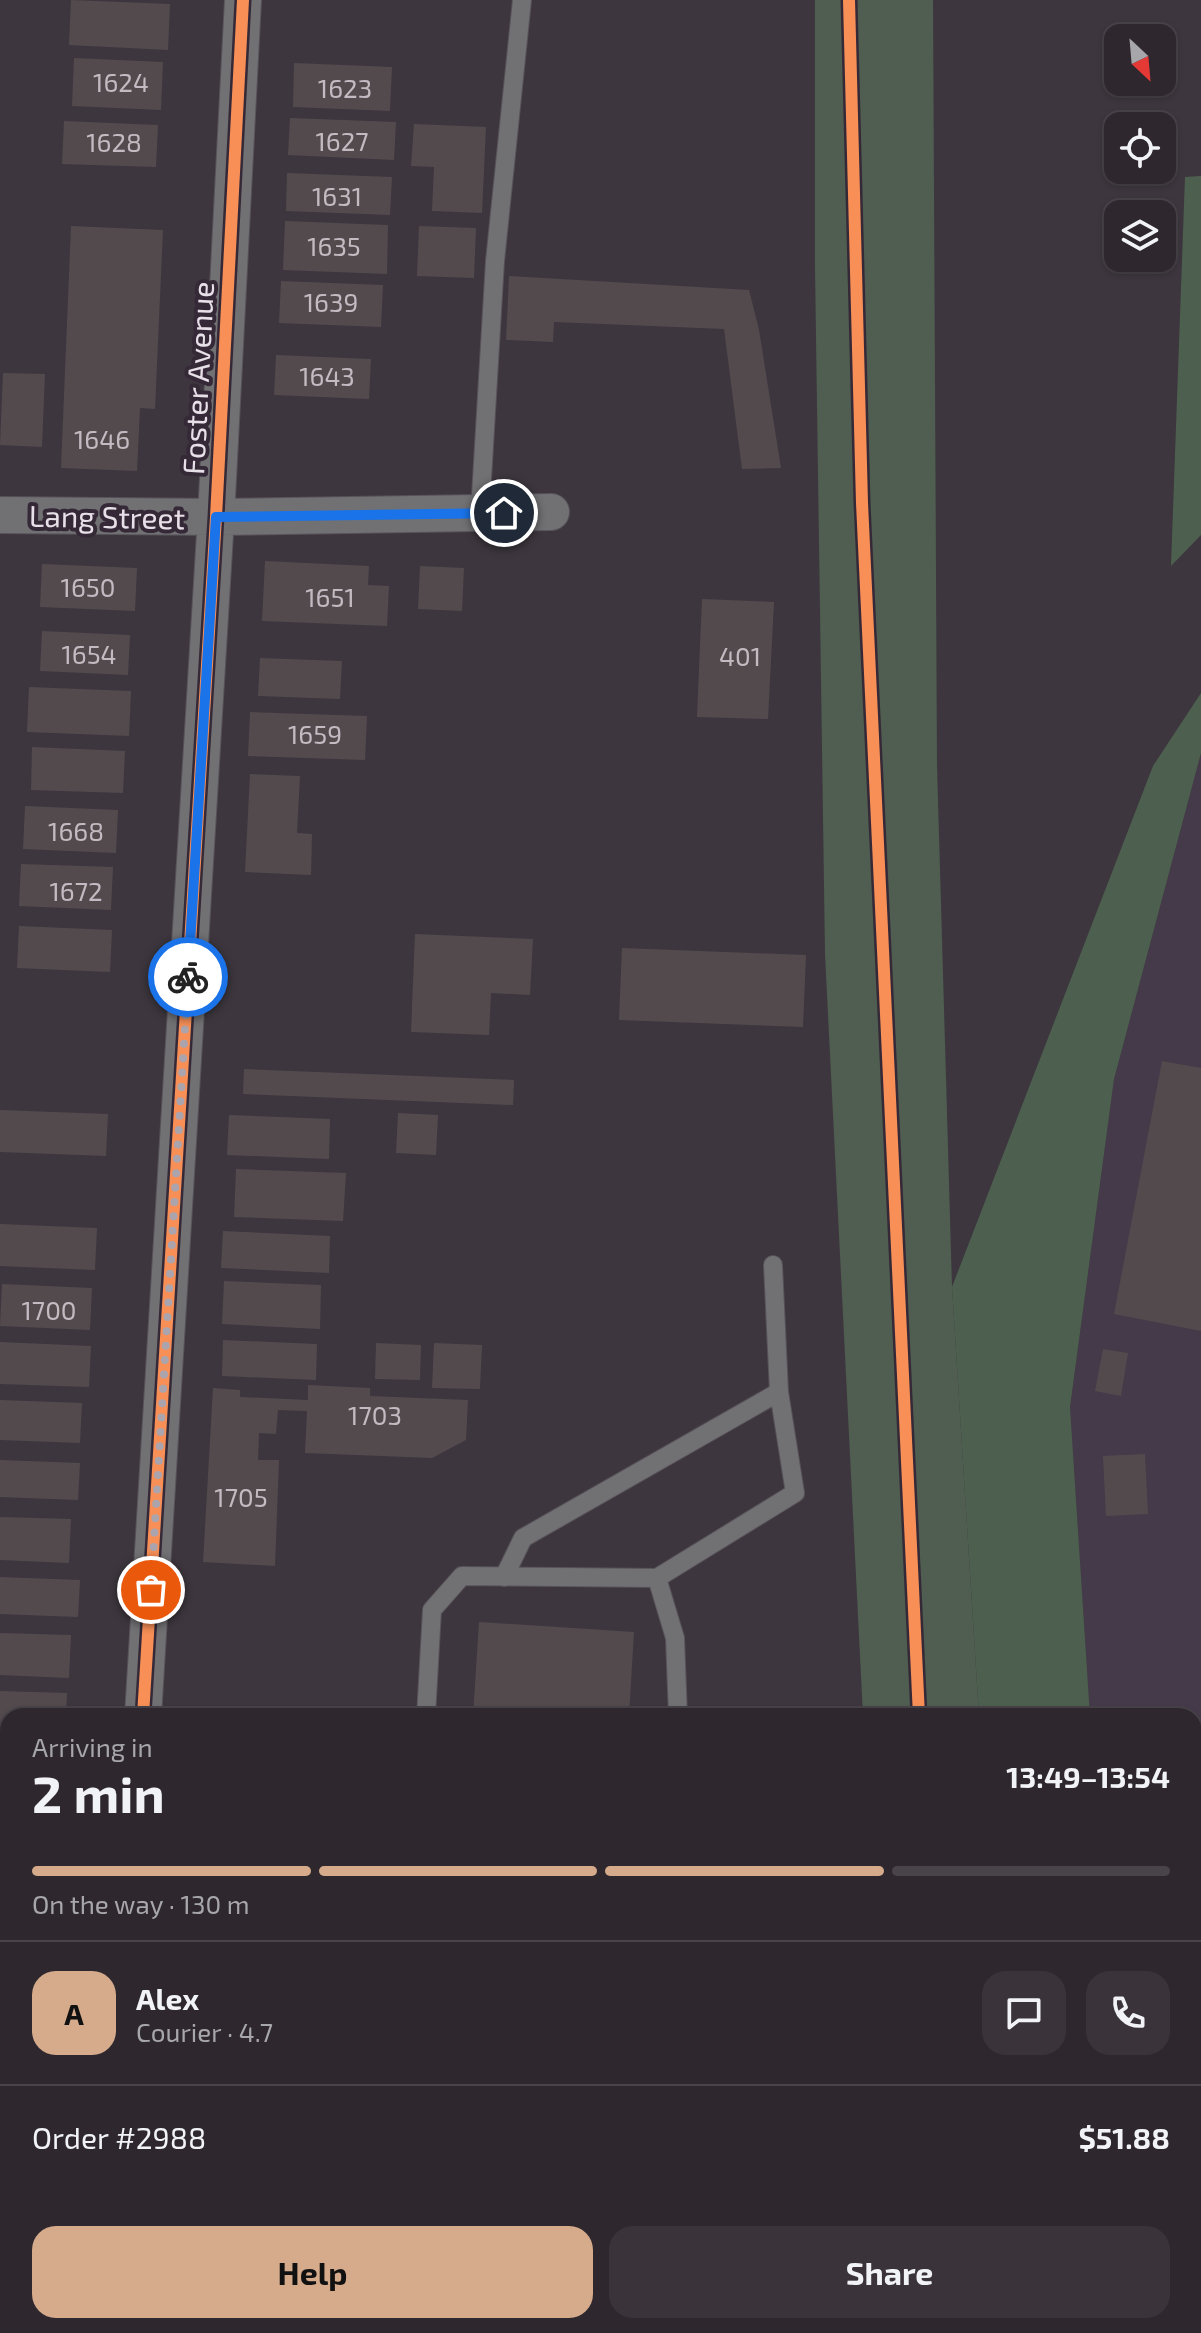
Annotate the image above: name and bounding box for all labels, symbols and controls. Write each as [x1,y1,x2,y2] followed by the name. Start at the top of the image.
[1104,24,1176,96] north arrow
[1104,24,1176,272] map controls
[93,66,149,97] house number: 1624
[318,72,372,103] house number: 1623
[1104,112,1176,184] button: locate
[315,125,369,156] house number: 1627
[86,126,142,157] house number: 1628
[312,180,362,211] house number: 1631
[1104,200,1176,272] button: layers
[307,230,361,261] house number: 1635
[174,280,220,476] street label: Foster Avenue
[304,286,358,317] house number: 1639
[299,360,355,391] house number: 1643
[74,423,130,454] house number: 1646
[470,479,538,547] pin
[482,491,526,535] icon: home
[29,497,185,535] street label: Lang Street
[61,571,115,602] house number: 1650
[305,581,355,612] house number: 1651
[61,638,117,669] house number: 1654
[719,640,761,671] house number: 401
[288,718,342,749] house number: 1659
[48,815,104,846] house number: 1668
[49,875,103,906] house number: 1672
[148,937,228,1017] courier
[166,955,210,999] icon: bike
[21,1294,77,1325] house number: 1700
[348,1399,402,1430] house number: 1703
[214,1481,268,1512] house number: 1705
[117,1556,185,1624] pin
[129,1568,173,1612] icon: bag
[32,1731,153,1762] text: Arriving in
[1006,1758,1170,1794] text: 13:49–13:54
[32,1761,165,1823] text: 2 min
[32,1888,250,1919] text: On the way · 130 m
[982,1971,1066,2055] button: chat
[1086,1971,1170,2055] button: phone
[136,1980,199,2016] text: Alex
[64,1995,84,2031] text: A
[136,2016,273,2047] text: Courier · 4.7
[32,2119,206,2155] text: Order #2988
[1078,2119,1170,2155] text: $51.88
[32,2226,593,2318] button: Help
[609,2226,1170,2318] button: Share

